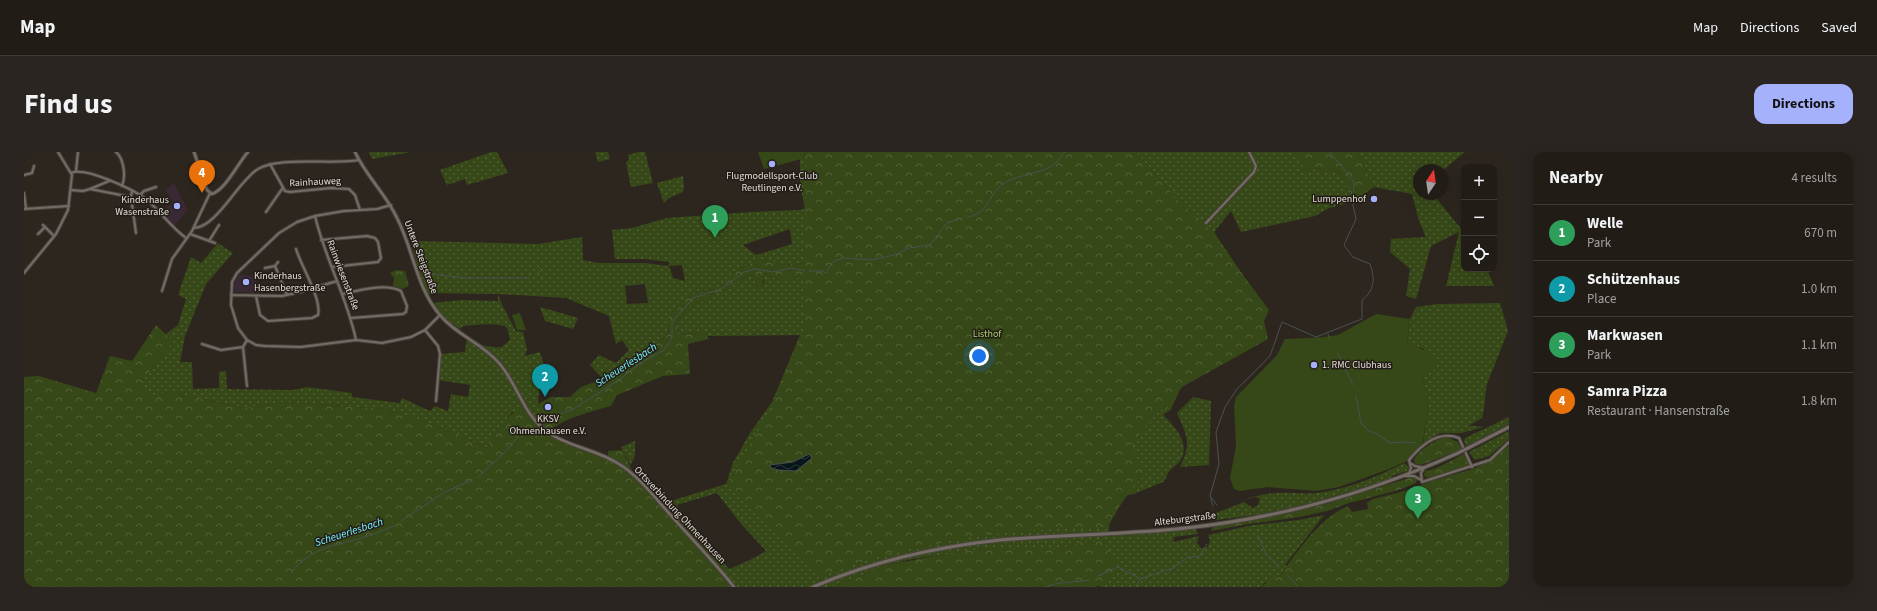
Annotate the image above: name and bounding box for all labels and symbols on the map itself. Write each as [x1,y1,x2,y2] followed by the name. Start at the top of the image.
[767,159,777,169] marker: Flugmodellsport-Club Reutlingen e.V.
[189,160,215,193] pin: 4
[1413,164,1449,200] north arrow
[726,169,818,195] place label: Flugmodellsport-Club Reutlingen e.V.
[289,174,341,190] street label: Rainhauweg
[1312,192,1367,206] place label: Lumppenhof
[115,193,169,219] place label: Kinderhaus Wasenstraße
[1369,194,1379,204] marker: Lumppenhof
[172,201,182,211] marker: Kinderhaus Wasenstraße
[702,205,728,238] pin: 1
[401,218,441,296] street label: Untere Steigstraße
[323,238,363,312] street label: Rainwiesenstraße
[254,269,325,295] place label: Kinderhaus Hasenbergstraße
[241,277,251,287] marker: Kinderhaus Hasenbergstraße
[973,327,1002,341] park label: Listhof
[592,339,660,391] water label: Scheuerlesbach
[969,346,989,366] your location
[1322,358,1391,372] place label: 1. RMC Clubhaus
[1309,360,1319,370] marker: 1. RMC Clubhaus
[532,364,558,397] pin: 2
[543,402,553,412] marker: KKSV Ohmenhausen e.V.
[509,412,587,438] place label: KKSV Ohmenhausen e.V.
[631,463,729,567] street label: Ortsverbindung Ohmenhausen
[1405,486,1431,519] pin: 3
[1153,508,1217,530] street label: Alteburgstraße
[313,514,385,550] water label: Scheuerlesbach

